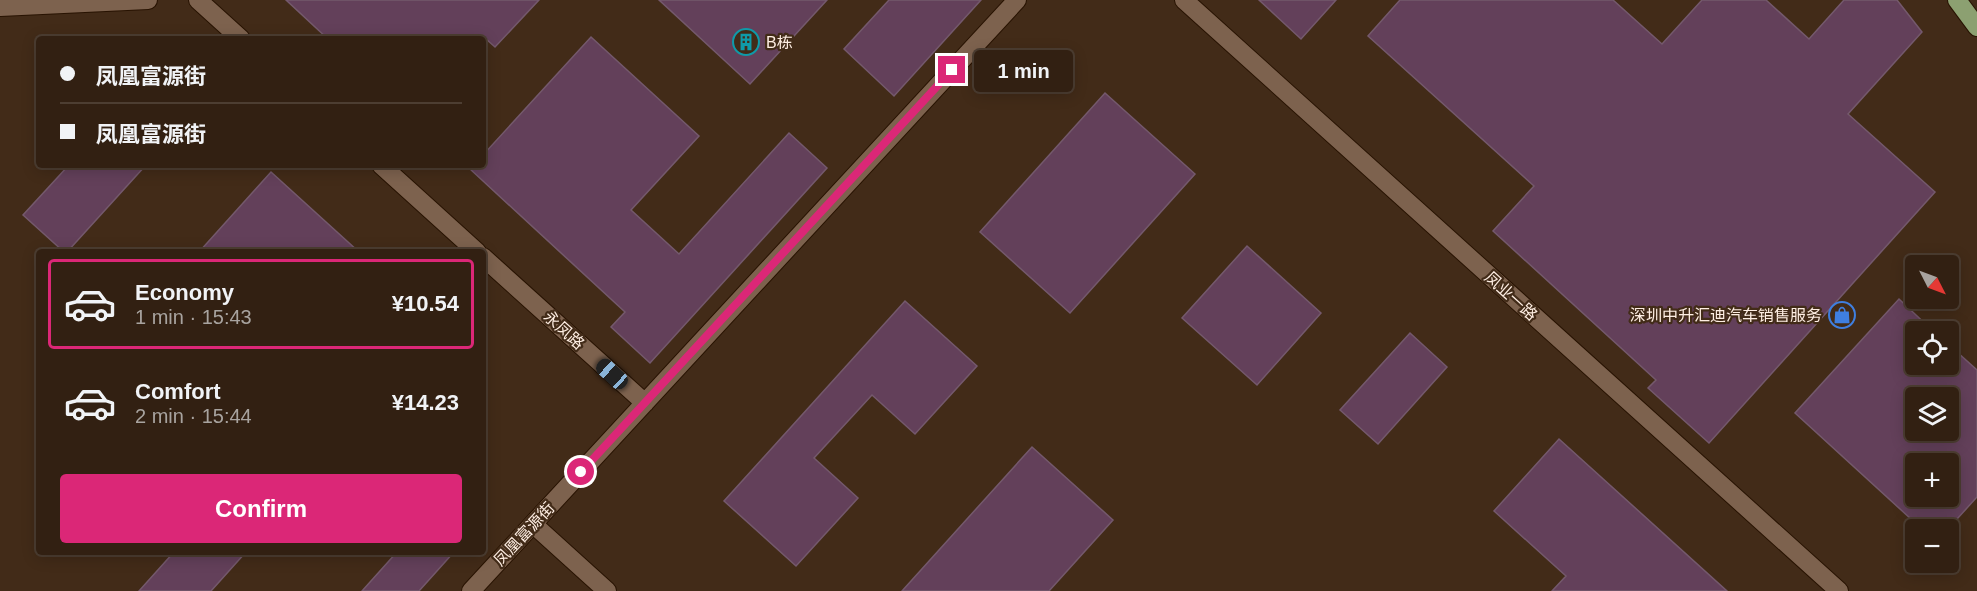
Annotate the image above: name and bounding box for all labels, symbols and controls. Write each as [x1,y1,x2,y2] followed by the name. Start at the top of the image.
[731,27,761,57] building icon: B栋
[766,34,793,51] place label: B栋
[973,49,1072,91] callout: 1 min
[938,56,965,83] route end
[997,60,1050,82] text: 1 min
[96,64,206,89] text: 凤凰富源街
[96,122,206,147] text: 凤凰富源街
[1905,255,1959,309] north arrow
[1905,255,1959,573] map controls
[1482,268,1540,324] street label: 凤业一路
[63,277,117,331] icon: car
[135,280,234,305] text: Economy
[392,291,459,316] text: ¥10.54
[1827,300,1857,330] shop icon: 深圳中升汇迪汽车销售服务
[135,306,252,328] text: 1 min · 15:43
[1630,307,1822,324] place label: 深圳中升汇迪汽车销售服务
[540,308,588,352] street label: 永凤路
[1905,321,1959,375] button: locate
[593,355,631,393] car
[63,376,117,430] icon: car
[135,379,221,404] text: Comfort
[1905,387,1959,441] button: layers
[392,390,459,415] text: ¥14.23
[135,405,252,427] text: 2 min · 15:44
[1905,453,1959,507] button: +
[567,458,594,485] route start
[60,474,462,543] button: Confirm
[490,499,558,569] street label: 凤凰富源街
[1905,519,1959,573] button: −

